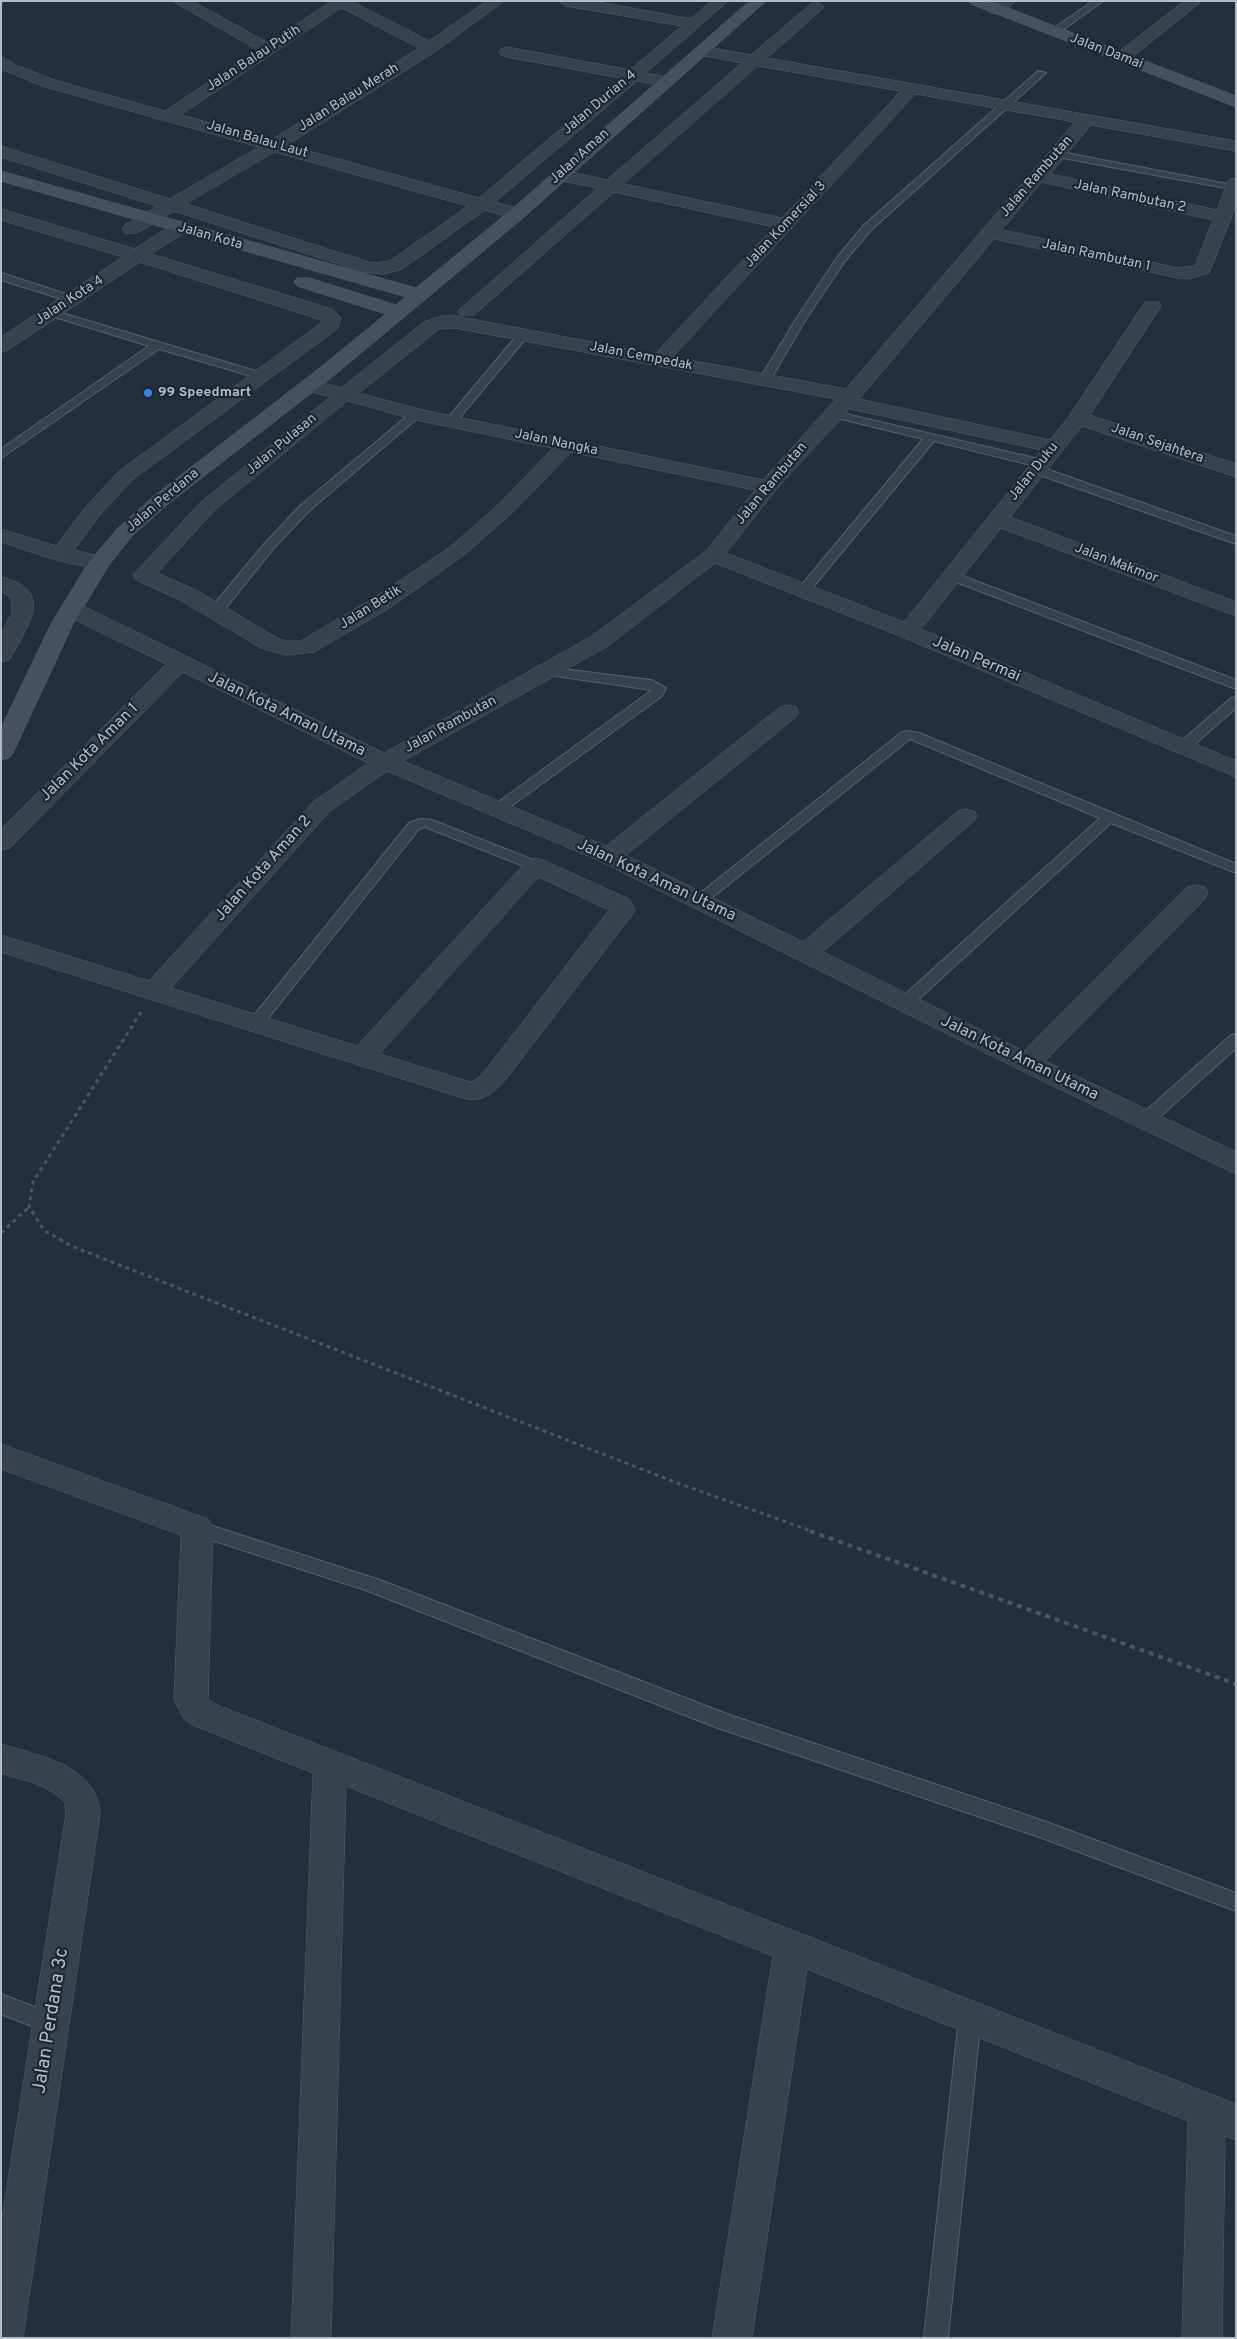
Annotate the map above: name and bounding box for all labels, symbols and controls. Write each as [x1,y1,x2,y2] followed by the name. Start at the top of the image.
[204,22,304,96] street label: Jalan Balau Putih
[1067,30,1145,74] street label: Jalan Damai
[296,60,402,136] street label: Jalan Balau Merah
[560,67,640,139] street label: Jalan Durian 4
[204,118,310,162] street label: Jalan Balau Laut
[547,126,613,188] street label: Jalan Aman
[997,133,1077,221] street label: Jalan Rambutan
[1072,177,1188,217] street label: Jalan Rambutan 2
[742,178,830,272] street label: Jalan Komersial 3
[176,220,244,254] street label: Jalan Kota
[1040,236,1152,276] street label: Jalan Rambutan 1
[33,273,107,329] street label: Jalan Kota 4
[588,339,694,375] street label: Jalan Cempedak
[158,385,251,401] place label: 99 Speedmart
[142,387,154,399] marker: 99 Speedmart
[243,411,321,479] street label: Jalan Pulasan
[1108,420,1206,468] street label: Jalan Sejahtera
[513,426,599,460] street label: Jalan Nangka
[733,439,811,529] street label: Jalan Rambutan
[1005,440,1063,504] street label: Jalan Duku
[123,466,203,536] street label: Jalan Perdana
[1072,540,1160,588] street label: Jalan Makmor
[337,582,405,634] street label: Jalan Betik
[929,633,1023,687] street label: Jalan Permai
[204,668,368,762] street label: Jalan Kota Aman Utama
[402,693,500,757] street label: Jalan Rambutan
[37,700,143,806] street label: Jalan Kota Aman 1
[212,812,316,926] street label: Jalan Kota Aman 2
[573,836,739,926] street label: Jalan Kota Aman Utama
[937,1012,1101,1106] street label: Jalan Kota Aman Utama
[29,1946,75,2096] street label: Jalan Perdana 3c

